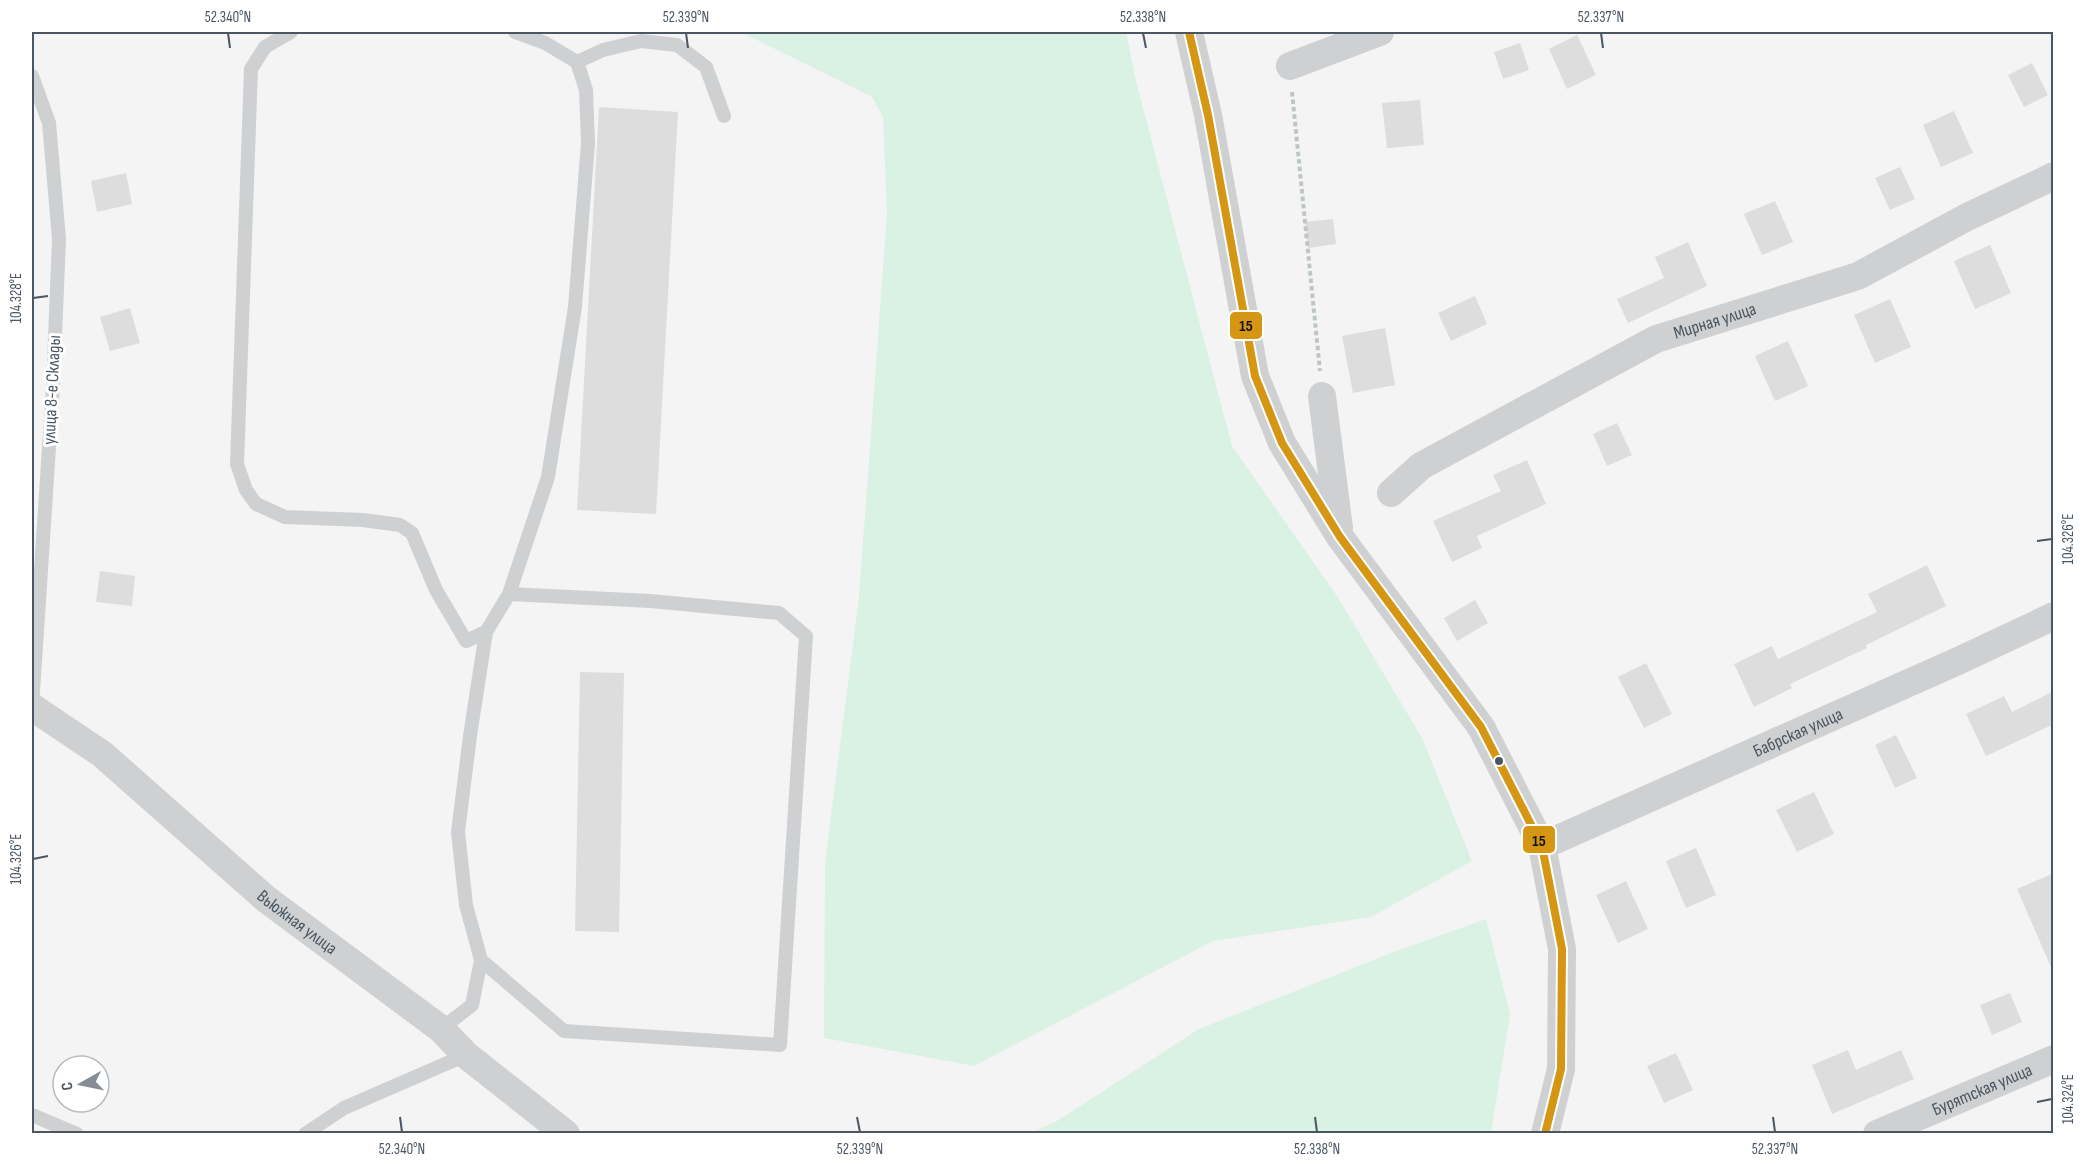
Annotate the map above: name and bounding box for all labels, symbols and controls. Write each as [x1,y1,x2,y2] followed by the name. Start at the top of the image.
[205,8,251,27] text: 52.340°N
[663,8,709,27] text: 52.339°N
[1120,8,1166,27] text: 52.338°N
[1578,8,1624,27] text: 52.337°N
[7,273,26,323] text: 104.328°E
[1671,298,1759,343] street label: Мирная улица
[1229,311,1263,340] line badge: 15
[1239,317,1253,336] text: 15
[39,335,65,445] street label: улица 8-е Склады
[2059,514,2078,564] text: 104.326°E
[1750,703,1846,761] street label: Бабрская улица
[1493,755,1505,767] unlabelled marker
[1522,825,1556,854] line badge: 15
[1532,832,1546,851] text: 15
[7,834,26,884] text: 104.326°E
[253,886,341,959] street label: Вьюжная улица
[51,1054,111,1114] north arrow
[1929,1059,2035,1120] street label: Бурятская улица
[2059,1074,2078,1124] text: 104.324°E
[58,1081,78,1092] text: С
[379,1140,425,1159] text: 52.340°N
[837,1140,883,1159] text: 52.339°N
[1294,1140,1340,1159] text: 52.338°N
[1752,1140,1798,1159] text: 52.337°N

